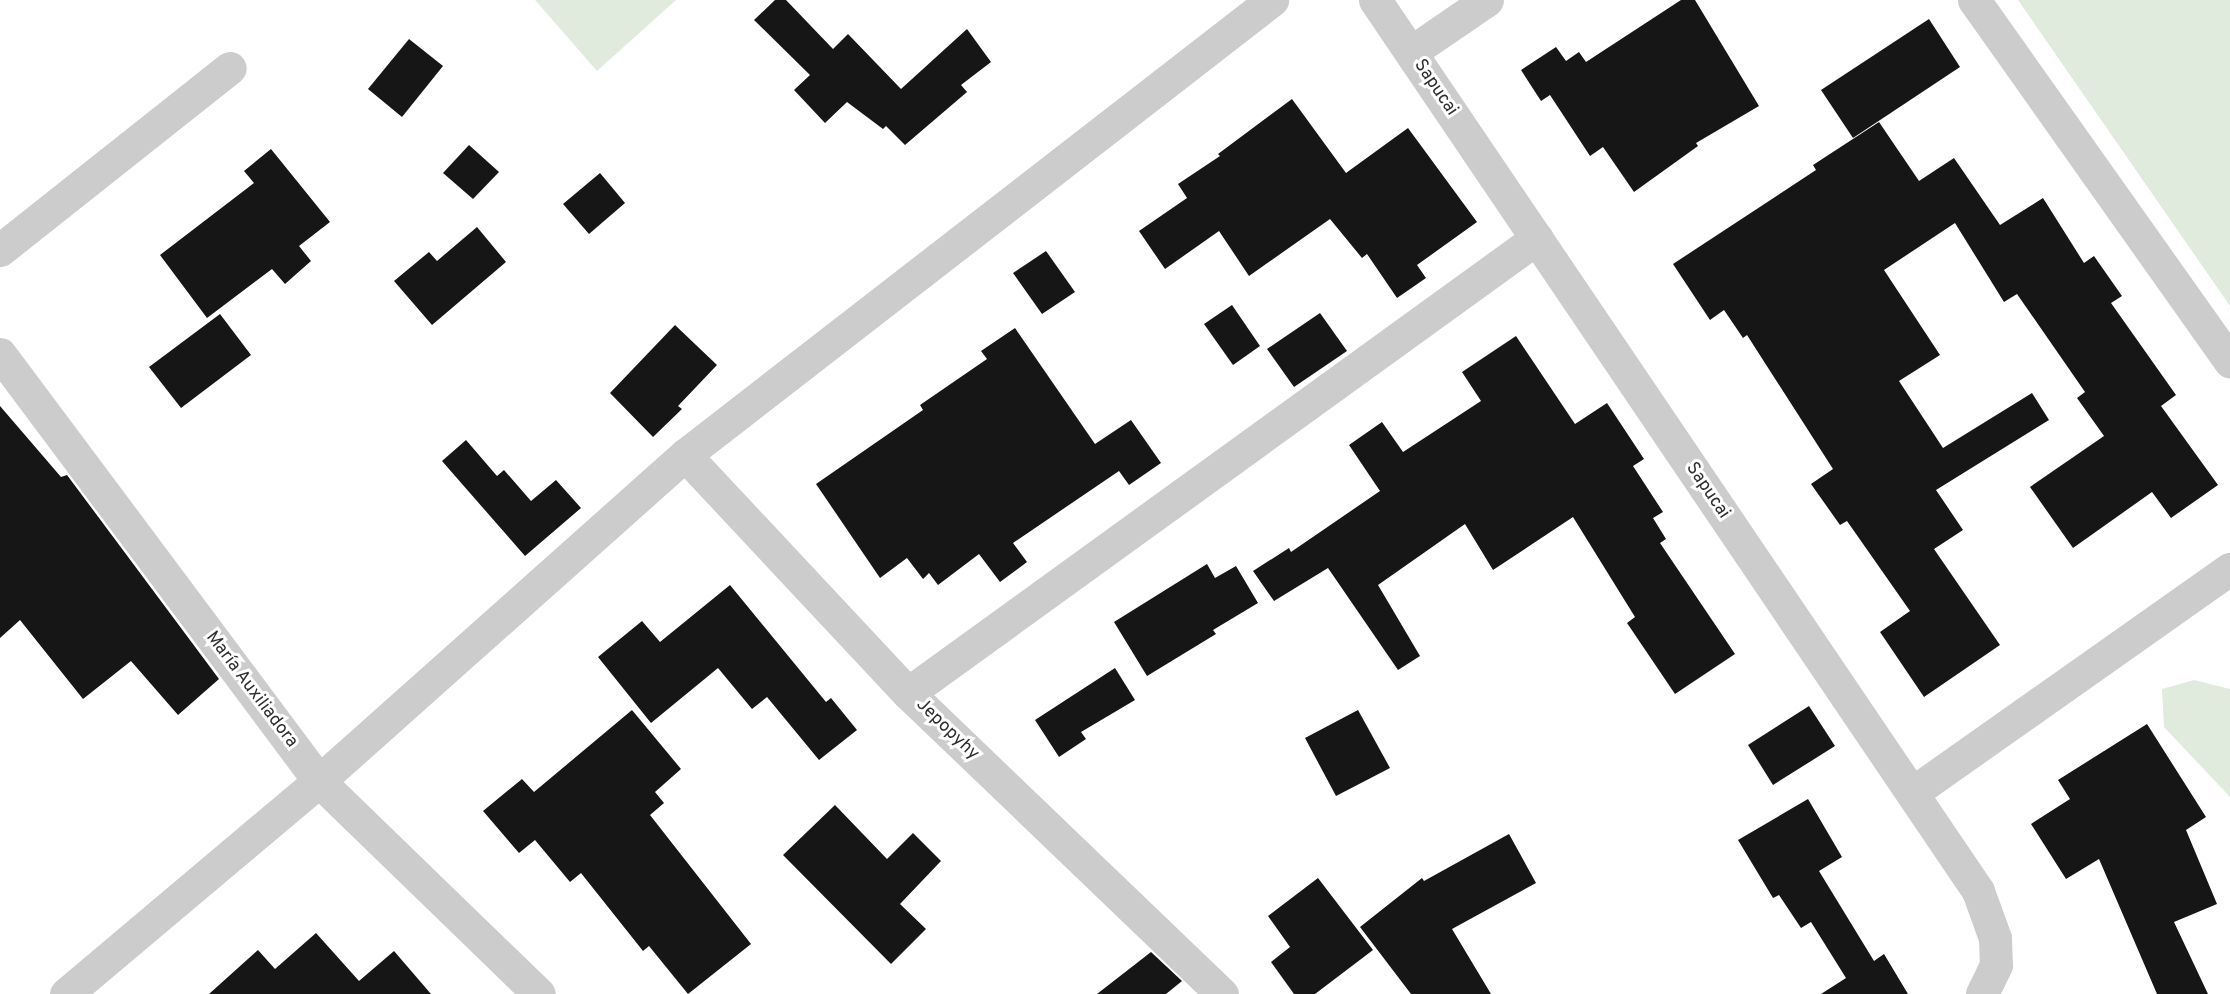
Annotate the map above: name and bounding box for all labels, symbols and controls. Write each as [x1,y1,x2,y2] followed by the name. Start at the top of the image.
[1408,56,1462,120] street label: Sapucai
[1680,459,1734,523] street label: Sapucai
[200,627,302,753] street label: María Auxiliadora
[911,695,983,765] street label: Jepopyhy

